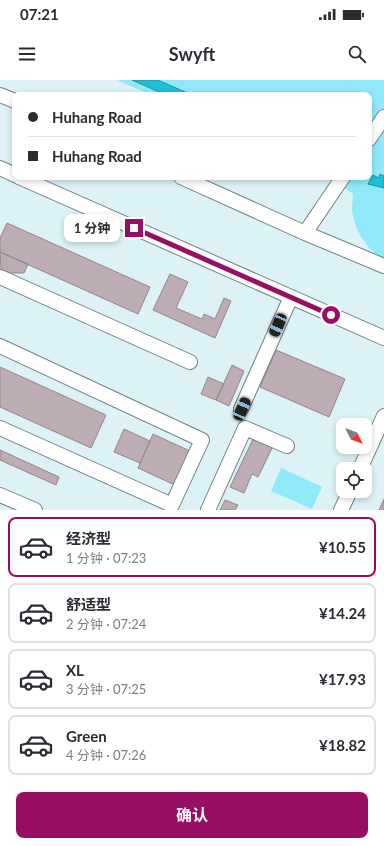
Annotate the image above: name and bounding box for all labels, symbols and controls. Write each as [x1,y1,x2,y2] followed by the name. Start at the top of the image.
[20,5,59,23] text: 07:21
[16,43,38,65] icon: menu
[169,43,215,65] text: Swyft
[346,43,368,65] icon: search
[52,108,142,126] text: Huhang Road
[52,147,142,165] text: Huhang Road
[64,214,120,242] callout: 1 分钟
[125,219,143,237] route end
[74,220,110,236] text: 1 分钟
[322,306,340,324] route start
[268,312,288,338] car
[232,396,252,422] car
[336,418,372,454] north arrow
[336,418,372,498] map controls
[336,462,372,498] button: locate
[18,529,54,565] icon: car
[66,529,111,547] text: 经济型
[319,538,366,556] text: ¥10.55
[66,550,146,566] text: 1 分钟 · 07:23
[18,595,54,631] icon: car
[66,595,111,613] text: 舒适型
[319,604,366,622] text: ¥14.24
[66,616,146,632] text: 2 分钟 · 07:24
[18,661,54,697] icon: car
[66,661,84,679] text: XL
[319,670,366,688] text: ¥17.93
[66,681,146,697] text: 3 分钟 · 07:25
[18,727,54,763] icon: car
[66,727,107,745] text: Green
[319,736,366,754] text: ¥18.82
[66,747,146,763] text: 4 分钟 · 07:26
[16,792,368,838] button: 确认

